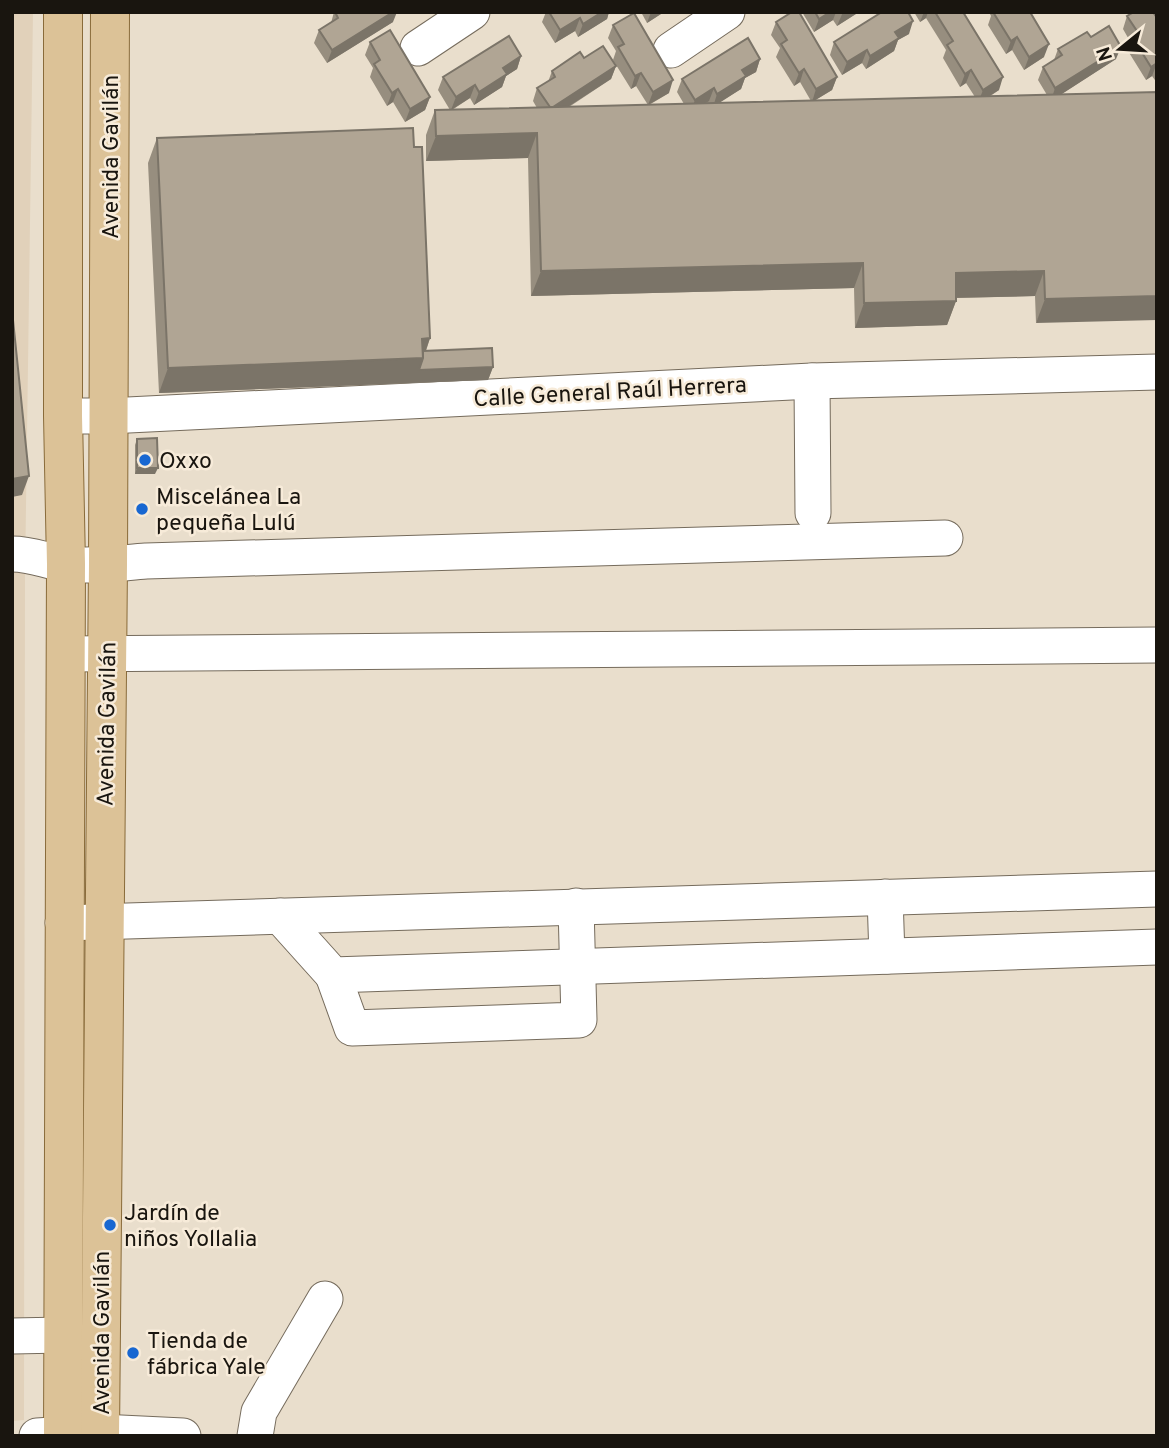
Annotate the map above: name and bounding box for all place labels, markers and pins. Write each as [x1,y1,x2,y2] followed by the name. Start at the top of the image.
[159,448,212,477] place label: Oxxo
[137,452,153,468] marker: Oxxo
[156,484,301,539] place label: Miscelánea La pequeña Lulú
[134,501,150,517] marker: Miscelánea La pequeña Lulú
[124,1200,257,1255] place label: Jardín de niños Yollalia
[102,1217,118,1233] marker: Jardín de niños Yollalia
[147,1328,266,1383] place label: Tienda de fábrica Yale
[125,1345,141,1361] marker: Tienda de fábrica Yale

